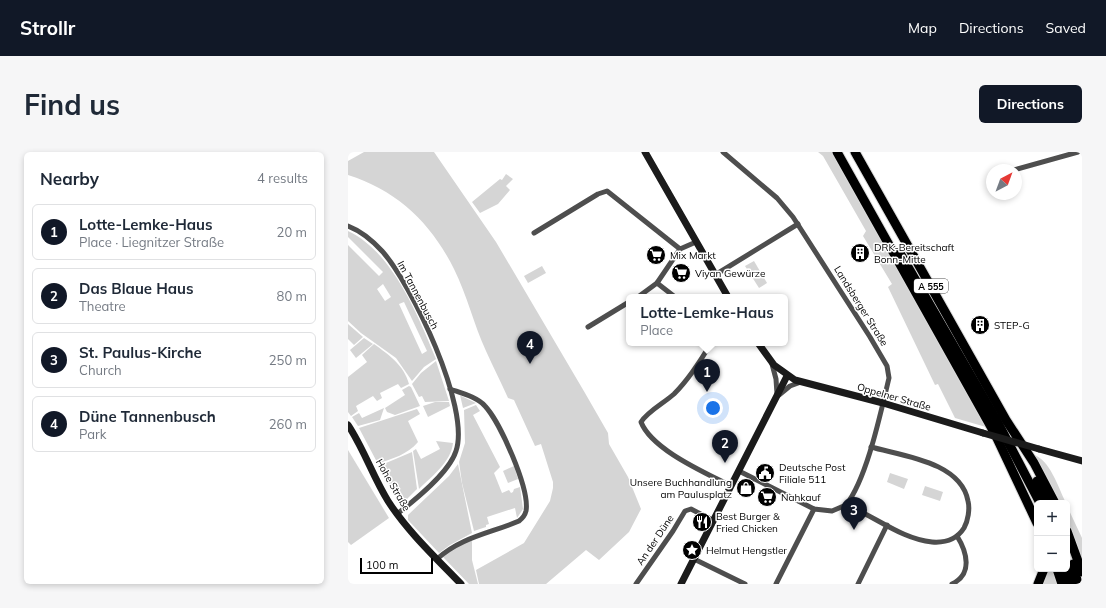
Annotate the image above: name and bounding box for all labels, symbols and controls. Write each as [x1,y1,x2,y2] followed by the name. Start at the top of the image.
[20,16,75,40] text: Strollr
[908,19,937,37] text: Map
[959,19,1024,37] text: Directions
[1046,19,1086,37] text: Saved
[979,85,1082,123] button: Directions
[24,87,120,122] text: Find us
[986,164,1022,200] north arrow
[40,168,99,189] text: Nearby
[257,170,308,186] text: 4 results
[79,215,213,234] text: Lotte-Lemke-Haus
[50,224,58,240] text: 1
[277,224,307,240] text: 20 m
[79,234,224,250] text: Place · Liegnitzer Straße
[874,241,955,266] place label: DRK-Bereitschaft Bonn-Mitte
[849,242,871,264] building icon: DRK-Bereitschaft Bonn-Mitte
[645,244,667,266] supermarket icon: Mix Markt
[670,249,716,262] place label: Mix Markt
[394,258,442,332] street label: Im Tannenbusch
[670,262,692,284] supermarket icon: Viyan Gewürze
[831,264,891,348] street label: Landsberger Straße
[695,267,765,280] place label: Viyan Gewürze
[79,279,194,298] text: Das Blaue Haus
[914,279,948,293] road number: A 555
[50,288,58,304] text: 2
[277,288,307,304] text: 80 m
[626,294,788,346] popup
[79,298,126,314] text: Theatre
[640,303,774,322] text: Lotte-Lemke-Haus
[969,314,991,336] building icon: STEP-G
[994,319,1030,332] place label: STEP-G
[640,322,673,338] text: Place
[517,331,543,364] pin: 4
[79,343,202,362] text: St. Paulus-Kirche
[50,352,58,368] text: 3
[269,352,307,368] text: 250 m
[694,359,720,392] pin: 1
[79,362,122,378] text: Church
[856,380,932,414] street label: Oppelner Straße
[703,398,723,418] your location
[79,407,216,426] text: Düne Tannenbusch
[50,416,58,432] text: 4
[269,416,307,432] text: 260 m
[79,426,106,442] text: Park
[712,430,738,463] pin: 2
[373,456,413,514] street label: Hohe Straße
[779,461,846,486] place label: Deutsche Post Filiale 511
[754,462,776,484] public building icon: Deutsche Post Filiale 511
[630,476,732,501] place label: Unsere Buchhandlung am Paulusplatz
[735,477,757,499] shop icon: Unsere Buchhandlung am Paulusplatz
[756,486,778,508] supermarket icon: Nahkauf
[781,491,821,504] place label: Nahkauf
[841,497,867,530] pin: 3
[1034,500,1070,572] map controls
[1034,500,1070,536] button: +
[716,510,780,535] place label: Best Burger & Fried Chicken
[691,511,713,533] restaurant icon: Best Burger & Fried Chicken
[633,512,677,568] street label: An der Düne
[1034,536,1070,572] button: −
[681,539,703,561] place icon: Helmut Hengstler
[706,544,787,557] place label: Helmut Hengstler
[360,556,433,575] scale bar
[366,558,398,572] text: 100 m

